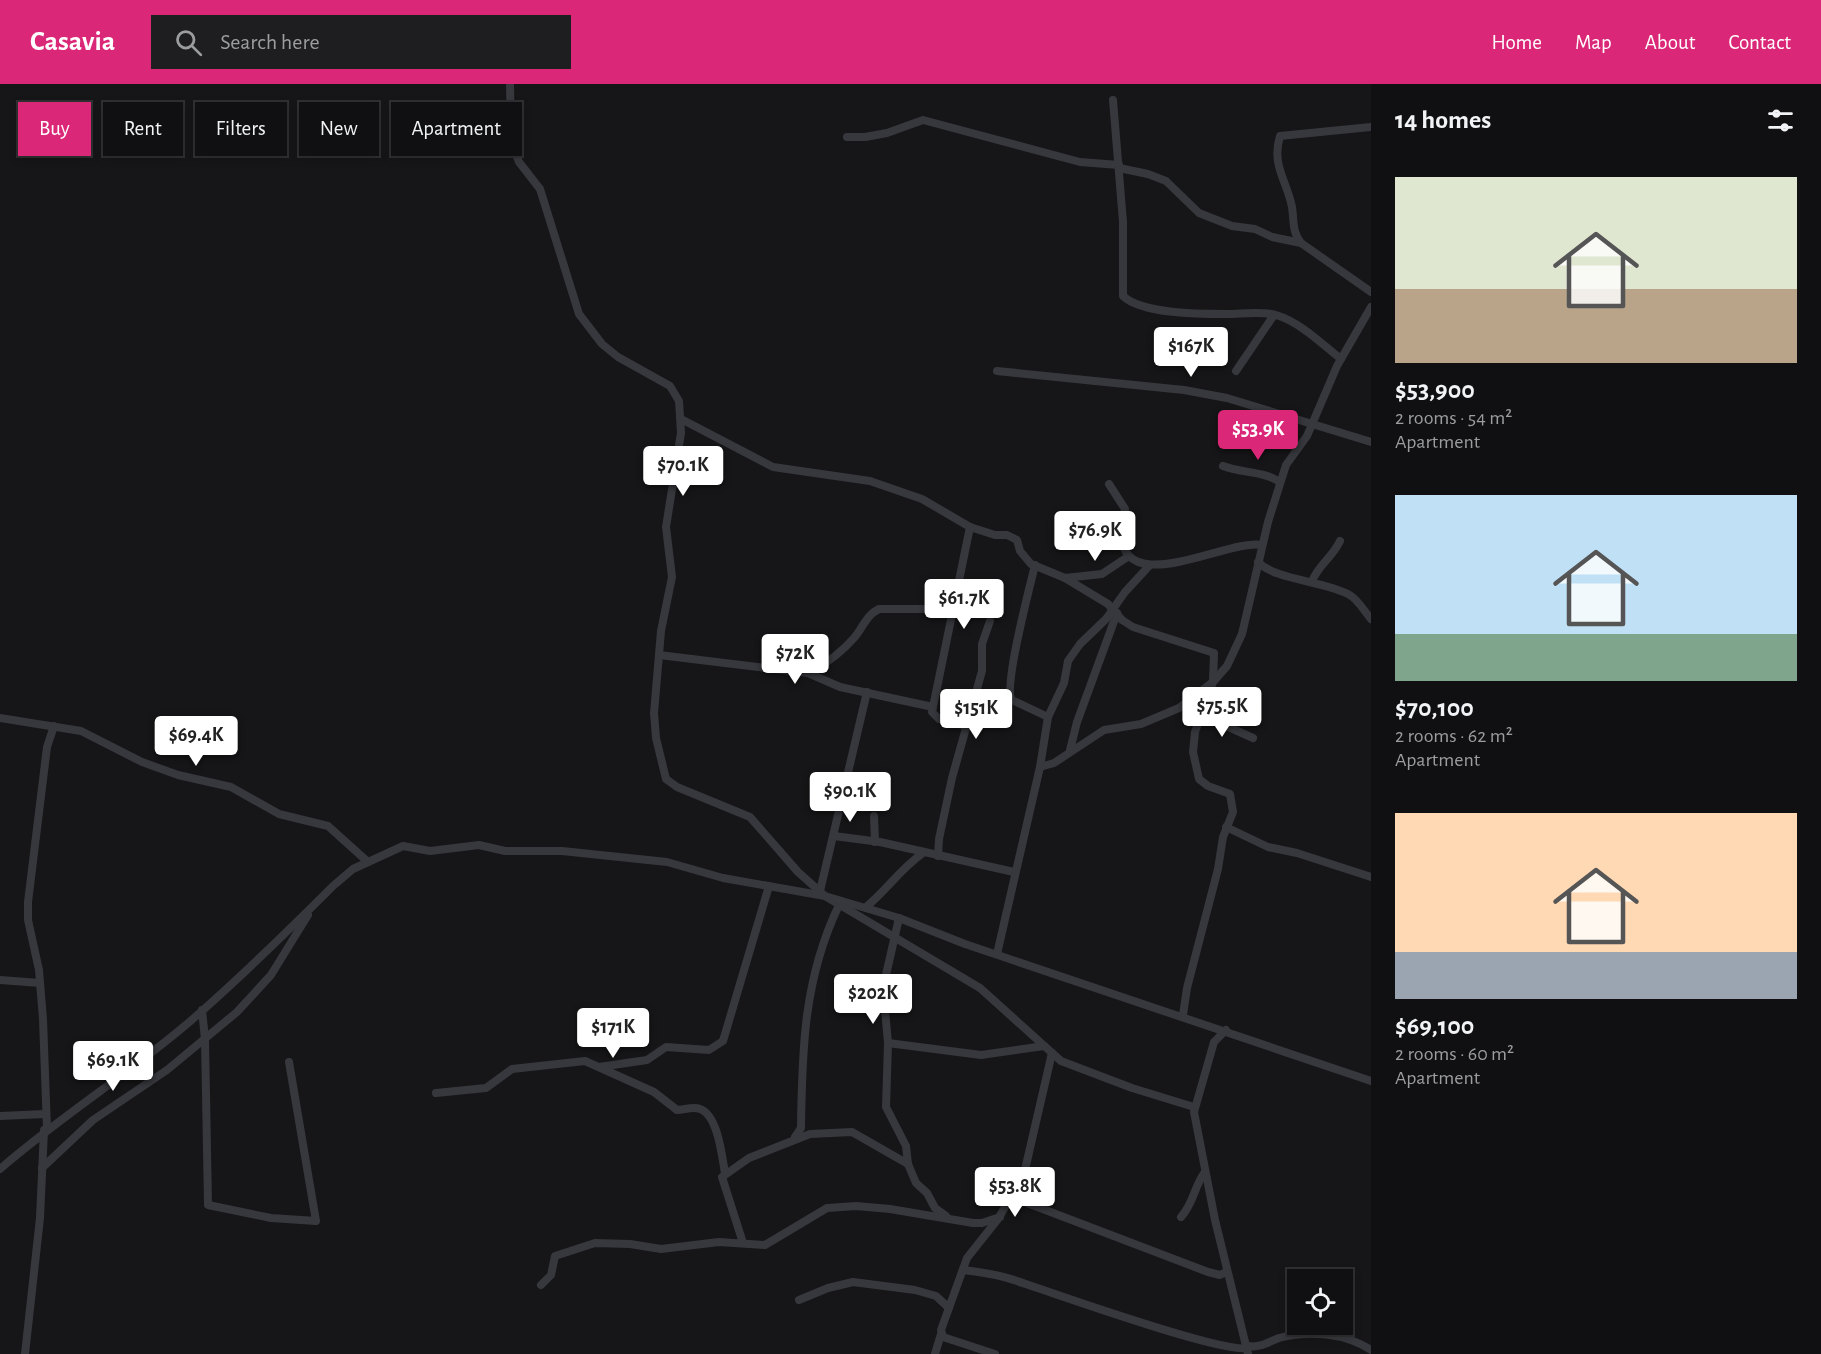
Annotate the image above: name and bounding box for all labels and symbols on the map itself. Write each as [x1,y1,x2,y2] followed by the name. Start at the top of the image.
[1149,327,1233,378] pin: $167K
[1209,410,1307,461] pin: $53.9K
[634,446,732,497] pin: $70.1K
[1046,511,1144,562] pin: $76.9K
[915,579,1013,630] pin: $61.7K
[759,634,831,685] pin: $72K
[1173,687,1271,738] pin: $75.5K
[934,689,1018,740] pin: $151K
[147,716,245,767] pin: $69.4K
[801,772,899,823] pin: $90.1K
[831,974,915,1025] pin: $202K
[571,1008,655,1059] pin: $171K
[64,1041,162,1092] pin: $69.1K
[966,1167,1064,1218] pin: $53.8K

